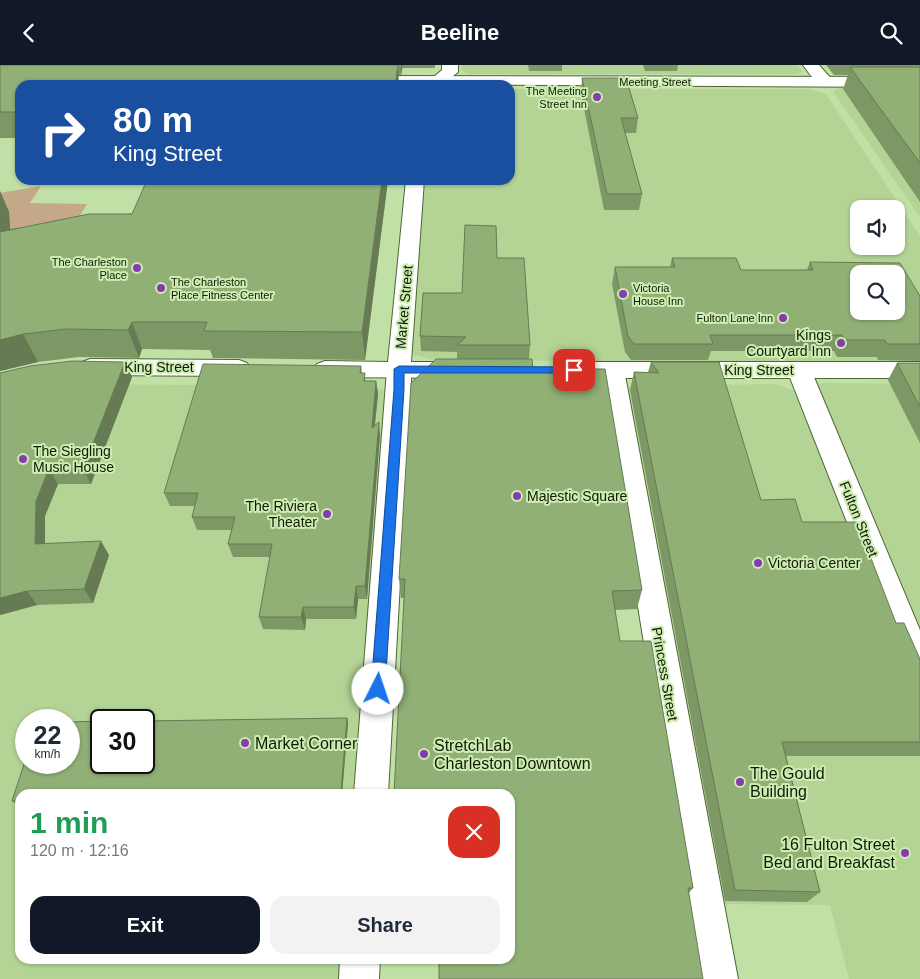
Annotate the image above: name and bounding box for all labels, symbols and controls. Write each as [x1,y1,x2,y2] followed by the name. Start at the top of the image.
[15,19,43,47] icon: back
[877,19,905,47] icon: search
[421,20,499,45] text: Beeline
[619,76,691,88] street label: Meeting Street
[526,85,587,110] place label: The Meeting Street Inn
[591,91,603,103] marker: The Meeting Street Inn
[30,100,95,165] icon: right
[113,100,193,139] text: 80 m
[113,141,222,166] text: King Street
[850,200,905,320] map controls
[850,200,905,255] button: sound
[52,256,127,281] place label: The Charleston Place
[131,262,143,274] marker: The Charleston Place
[392,264,416,350] street label: Market Street
[850,265,905,320] button: search
[171,276,273,301] place label: The Charleston Place Fitness Center
[155,282,167,294] marker: The Charleston Place Fitness Center
[633,282,683,307] place label: Victoria House Inn
[617,288,629,300] marker: Victoria House Inn
[697,312,773,324] place label: Fulton Lane Inn
[777,312,789,324] marker: Fulton Lane Inn
[746,327,831,359] place label: Kings Courtyard Inn
[835,337,847,349] marker: Kings Courtyard Inn
[553,349,595,391] pin
[560,356,588,384] icon: arrive
[124,359,194,375] street label: King Street
[724,362,794,378] street label: King Street
[33,443,114,475] place label: The Siegling Music House
[17,453,29,465] marker: The Siegling Music House
[837,479,881,559] street label: Fulton Street
[527,488,628,504] place label: Majestic Square
[511,490,523,502] marker: Majestic Square
[245,498,317,530] place label: The Riviera Theater
[321,508,333,520] marker: The Riviera Theater
[768,555,861,571] place label: Victoria Center
[752,557,764,569] marker: Victoria Center
[649,626,681,722] street label: Princess Street
[351,662,403,714] position arrow
[90,709,155,774] speed limit sign: 30
[34,721,61,749] text: 22
[255,735,358,752] place label: Market Corner
[239,737,251,749] marker: Market Corner
[434,737,591,772] place label: StretchLab Charleston Downtown
[34,747,61,761] text: km/h
[418,748,430,760] marker: StretchLab Charleston Downtown
[750,765,825,800] place label: The Gould Building
[734,776,746,788] marker: The Gould Building
[30,806,108,839] text: 1 min
[448,806,500,858] button: close
[763,836,896,871] place label: 16 Fulton Street Bed and Breakfast
[30,842,129,859] text: 120 m · 12:16
[899,847,911,859] marker: 16 Fulton Street Bed and Breakfast
[30,896,260,954] button: Exit
[270,896,500,954] button: Share

